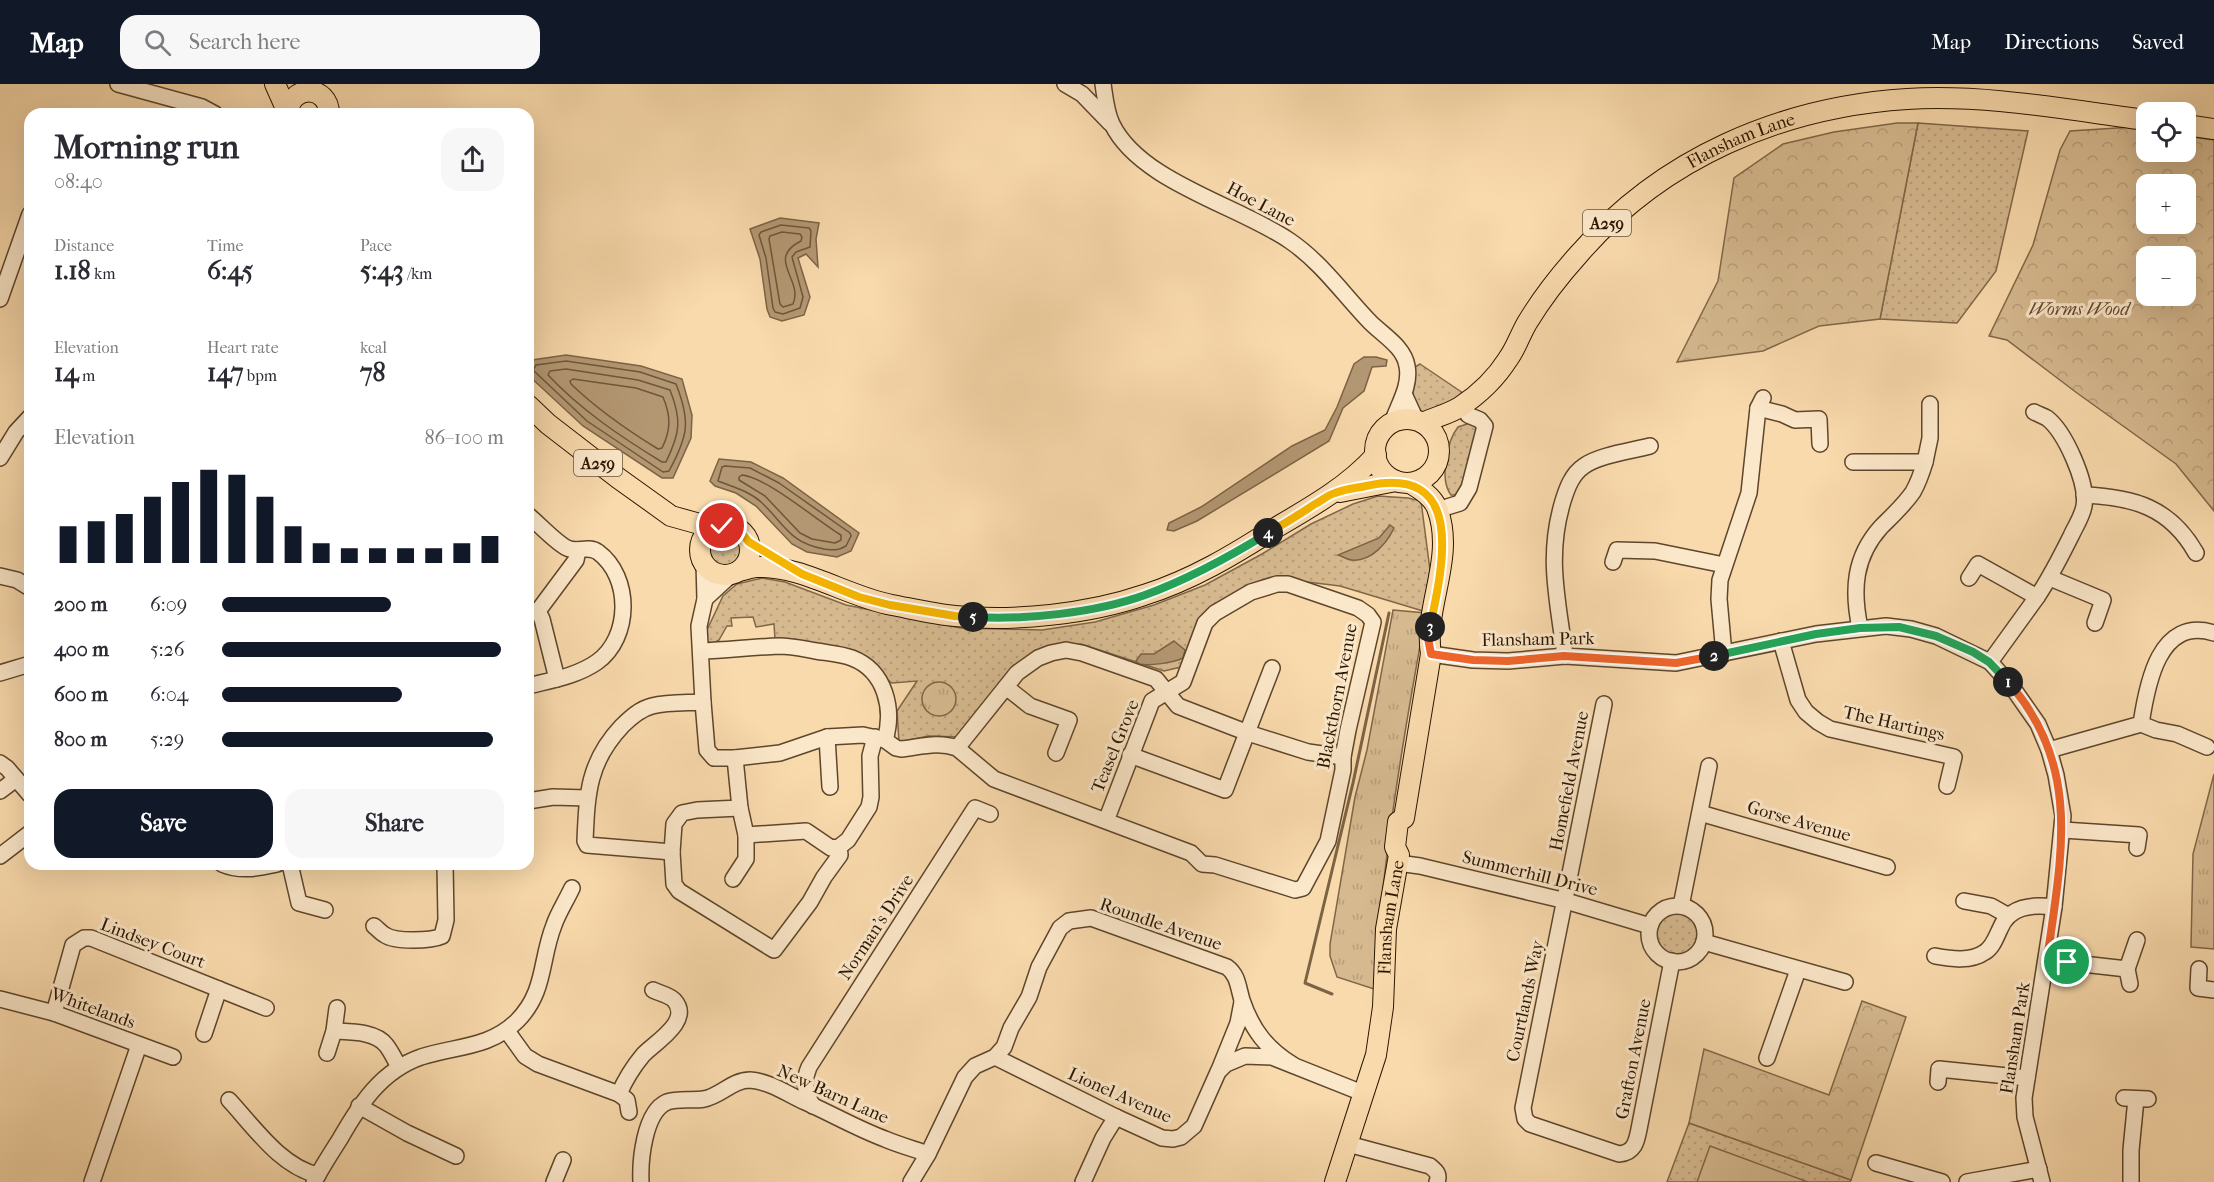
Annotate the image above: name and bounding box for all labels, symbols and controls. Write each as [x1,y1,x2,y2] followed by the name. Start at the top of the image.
[120,15,540,69] search box
[30,26,84,59] text: Map
[141,26,174,59] icon: search
[189,29,300,55] text: Search here
[1931,30,1971,54] text: Map
[2004,30,2099,54] text: Directions
[2132,30,2184,54] text: Saved
[2136,102,2196,306] map controls
[2136,102,2196,162] button: locate
[1683,109,1798,173] street label: Flansham Lane
[54,128,239,167] text: Morning run
[441,128,504,191] button: share
[54,170,103,193] text: 08:40
[2136,174,2196,234] button: +
[1223,178,1299,231] street label: Hoe Lane
[1583,210,1631,236] road number: A259
[54,236,114,255] text: Distance
[207,236,243,255] text: Time
[360,236,392,255] text: Pace
[2136,246,2196,306] button: −
[54,255,91,286] text: 1.18
[207,255,253,286] text: 6:45
[360,255,404,286] text: 5:43
[91,264,116,283] text: km
[404,264,432,283] text: /km
[2029,299,2132,320] park label: Worms Wood
[54,338,119,357] text: Elevation
[207,338,279,357] text: Heart rate
[360,338,387,357] text: kcal
[54,357,79,388] text: 14
[207,357,243,388] text: 147
[360,357,386,388] text: 78
[79,366,95,385] text: m
[243,366,277,385] text: bpm
[54,426,135,449] text: Elevation
[424,426,504,449] text: 86–100 m
[574,450,622,476] road number: A259
[696,500,747,551] pin
[705,509,738,542] icon: check
[1253,518,1283,548] pin: 4
[1263,523,1273,542] text: 4
[54,593,107,616] text: 200 m
[150,593,187,616] text: 6:09
[958,602,988,632] pin: 5
[970,607,976,626] text: 5
[1415,612,1445,642] pin: 3
[1427,617,1433,636] text: 3
[1313,622,1362,771] street label: Blackthorn Avenue
[1481,628,1596,651] street label: Flansham Park
[54,638,109,661] text: 400 m
[150,638,185,661] text: 5:26
[1699,641,1729,671] pin: 2
[1710,646,1718,665] text: 2
[1993,667,2023,697] pin: 1
[2005,672,2011,691] text: 1
[54,683,108,706] text: 600 m
[150,683,188,706] text: 6:04
[1087,696,1144,796] street label: Teasel Grove
[1841,702,1947,746] street label: The Hartings
[1546,709,1593,853] street label: Homefield Avenue
[54,728,107,751] text: 800 m
[150,728,184,751] text: 5:29
[54,789,273,858] button: Save
[285,789,504,858] button: Share
[1745,797,1853,846] street label: Gorse Avenue
[1460,846,1600,901] street label: Summerhill Drive
[1374,858,1409,975] street label: Flansham Lane
[834,870,918,984] street label: Norman's Drive
[1097,894,1225,955] street label: Roundle Avenue
[97,914,209,973] street label: Lindsey Court
[2041,936,2092,987] pin
[1502,937,1549,1064] street label: Courtlands Way
[2050,945,2083,978] icon: arrive
[1996,980,2035,1096] street label: Flansham Park
[47,983,138,1034] street label: Whitelands
[1611,997,1656,1121] street label: Grafton Avenue
[774,1060,892,1128] street label: New Barn Lane
[1065,1063,1175,1128] street label: Lionel Avenue

